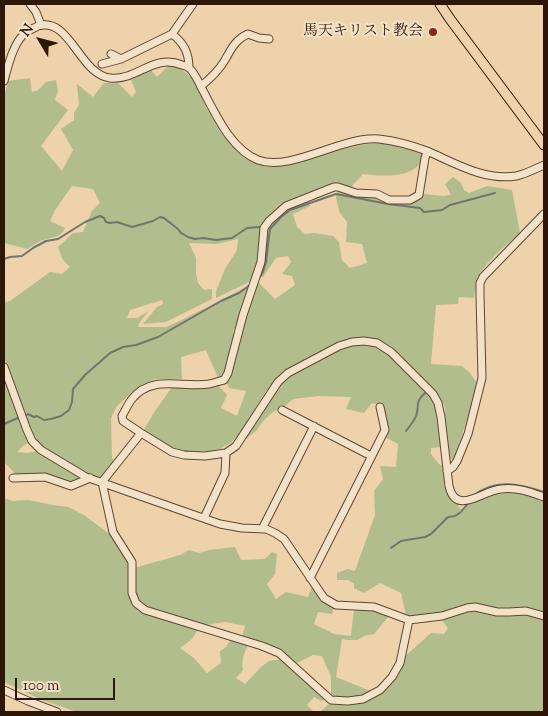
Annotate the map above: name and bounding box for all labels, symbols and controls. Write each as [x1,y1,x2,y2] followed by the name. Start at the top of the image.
[15,15,65,65] north arrow
[17,20,39,41] text: N
[303,23,423,41] place label: 馬天キリスト教会
[427,26,439,38] marker: 馬天キリスト教会
[18,668,118,700] scale bar
[23,676,59,697] text: 100 m

